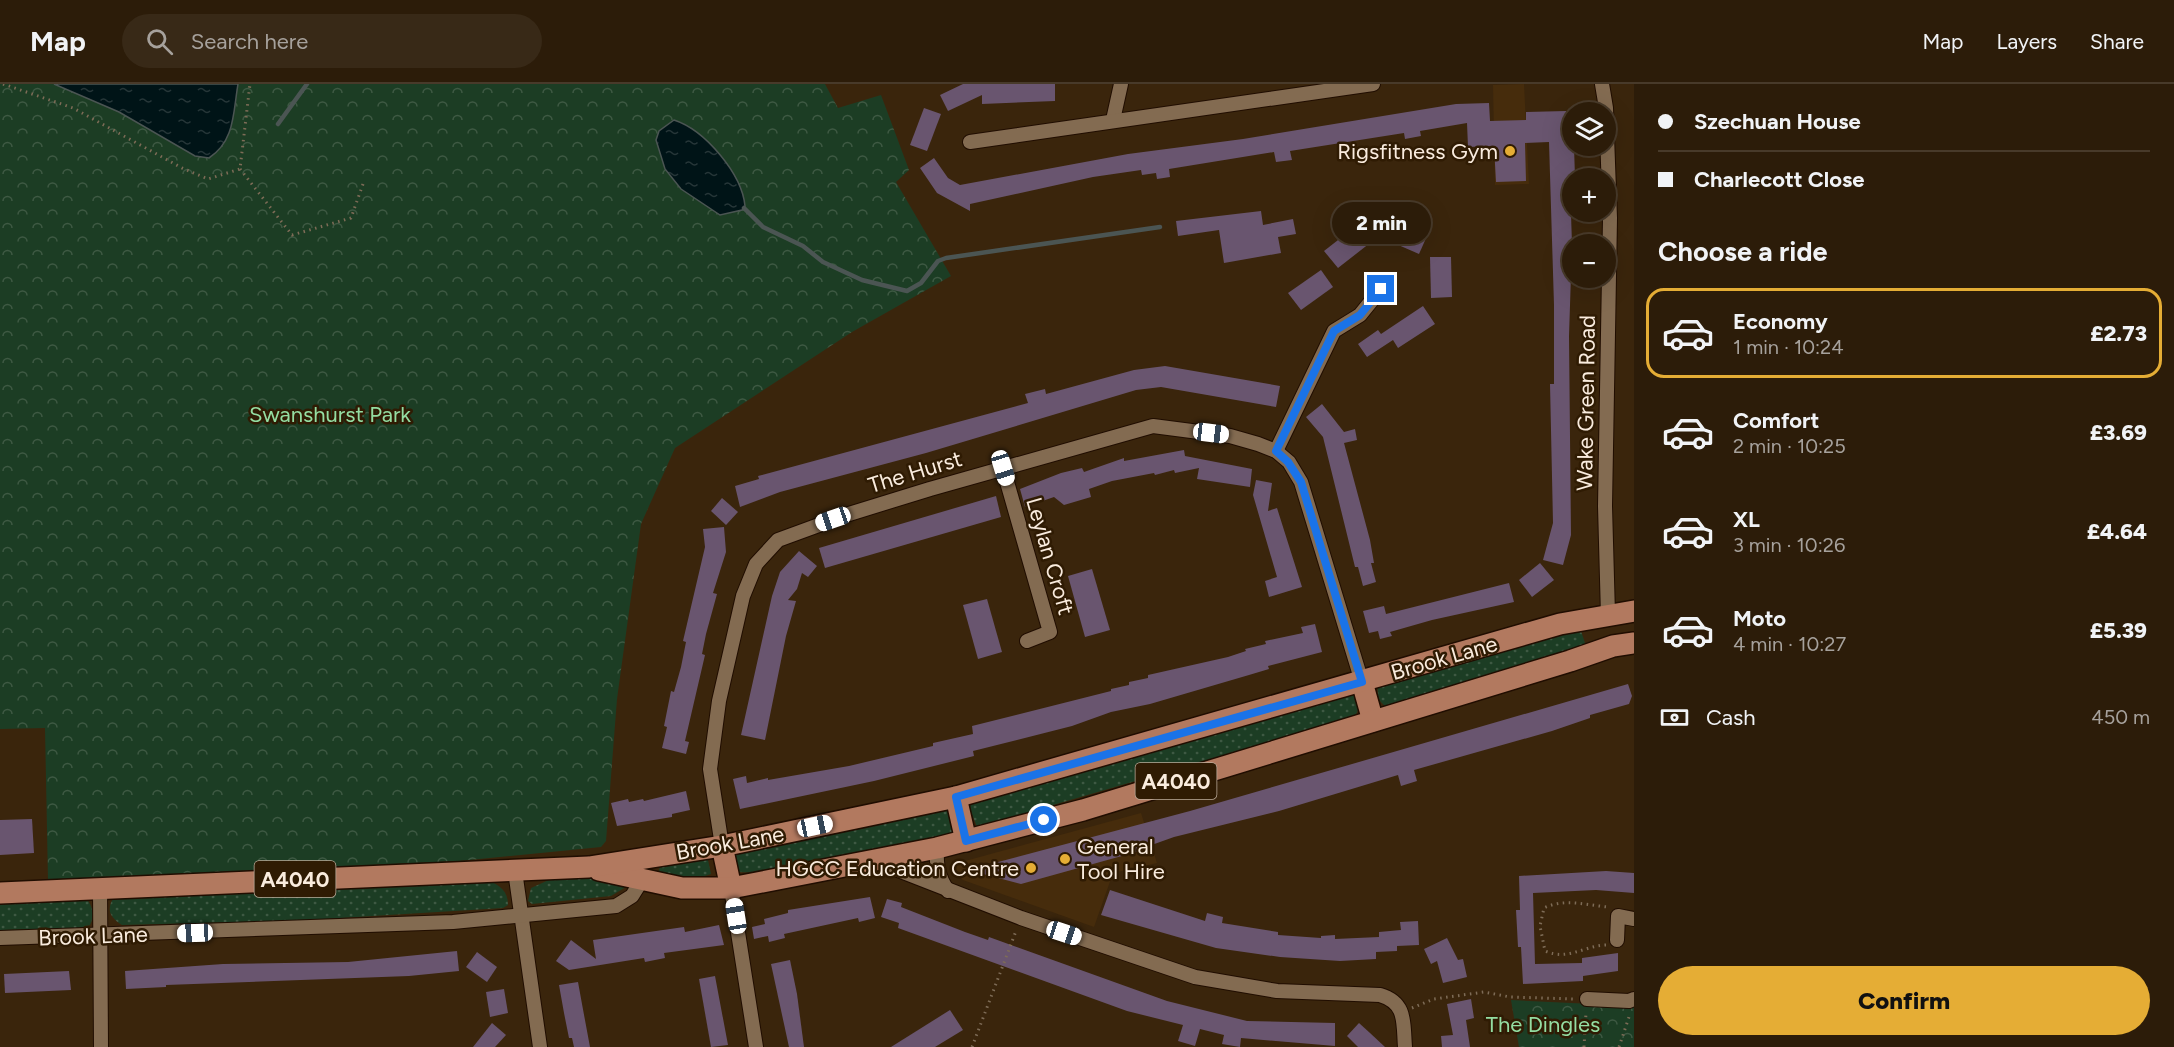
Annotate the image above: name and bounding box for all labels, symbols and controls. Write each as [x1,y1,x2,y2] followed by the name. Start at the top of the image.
[122,14,542,68] search box
[30,24,86,58] text: Map
[143,25,176,58] icon: search
[191,28,308,55] text: Search here
[1923,29,1963,54] text: Map
[1996,29,2057,54] text: Layers
[2090,29,2144,54] text: Share
[1562,102,1616,288] map controls
[1562,102,1616,156] button: layers
[1694,108,1861,135] text: Szechuan House
[1337,138,1498,165] place label: Rigsfitness Gym
[1503,144,1517,158] marker: Rigsfitness Gym
[1694,166,1864,193] text: Charlecott Close
[1562,168,1616,222] button: +
[1332,202,1430,244] callout: 2 min
[1356,211,1407,235] text: 2 min
[1562,234,1616,288] button: −
[1658,235,1827,268] text: Choose a ride
[1367,275,1394,302] route end
[1661,306,1715,360] icon: car
[1733,308,1828,335] text: Economy
[1571,315,1601,491] street label: Wake Green Road
[2090,320,2147,347] text: £2.73
[1733,335,1844,359] text: 1 min · 10:24
[249,401,411,428] park label: Swanshurst Park
[1661,405,1715,459] icon: car
[1733,407,1819,434] text: Comfort
[2090,419,2147,446] text: £3.69
[1192,422,1230,444] car
[1733,434,1846,458] text: 2 min · 10:25
[865,445,965,499] street label: The Hurst
[989,448,1017,488] car
[1020,494,1080,618] street label: Leylan Croft
[1661,504,1715,558] icon: car
[813,505,853,533] car
[1733,506,1760,533] text: XL
[2087,518,2147,545] text: £4.64
[1733,533,1845,557] text: 3 min · 10:26
[1661,603,1715,657] icon: car
[1733,605,1786,632] text: Moto
[2090,617,2147,644] text: £5.39
[1388,630,1500,686] street label: Brook Lane
[1733,632,1846,656] text: 4 min · 10:27
[1658,701,1691,734] icon: cash
[1706,704,1756,731] text: Cash
[2091,705,2150,729] text: 450 m
[1136,763,1216,799] road number: A4040
[1030,806,1057,833] route start
[796,813,834,839] car
[674,820,786,866] street label: Brook Lane
[1077,833,1165,885] place label: General Tool Hire
[1058,852,1072,866] marker: General Tool Hire
[775,855,1019,882] place label: HGCC Education Centre
[254,861,336,897] road number: A4040
[1024,861,1038,875] marker: HGCC Education Centre
[724,897,748,935] car
[1044,919,1084,947] car
[38,921,148,951] street label: Brook Lane
[177,923,213,943] car
[1658,966,2150,1035] button: Confirm
[1486,1011,1600,1038] park label: The Dingles

